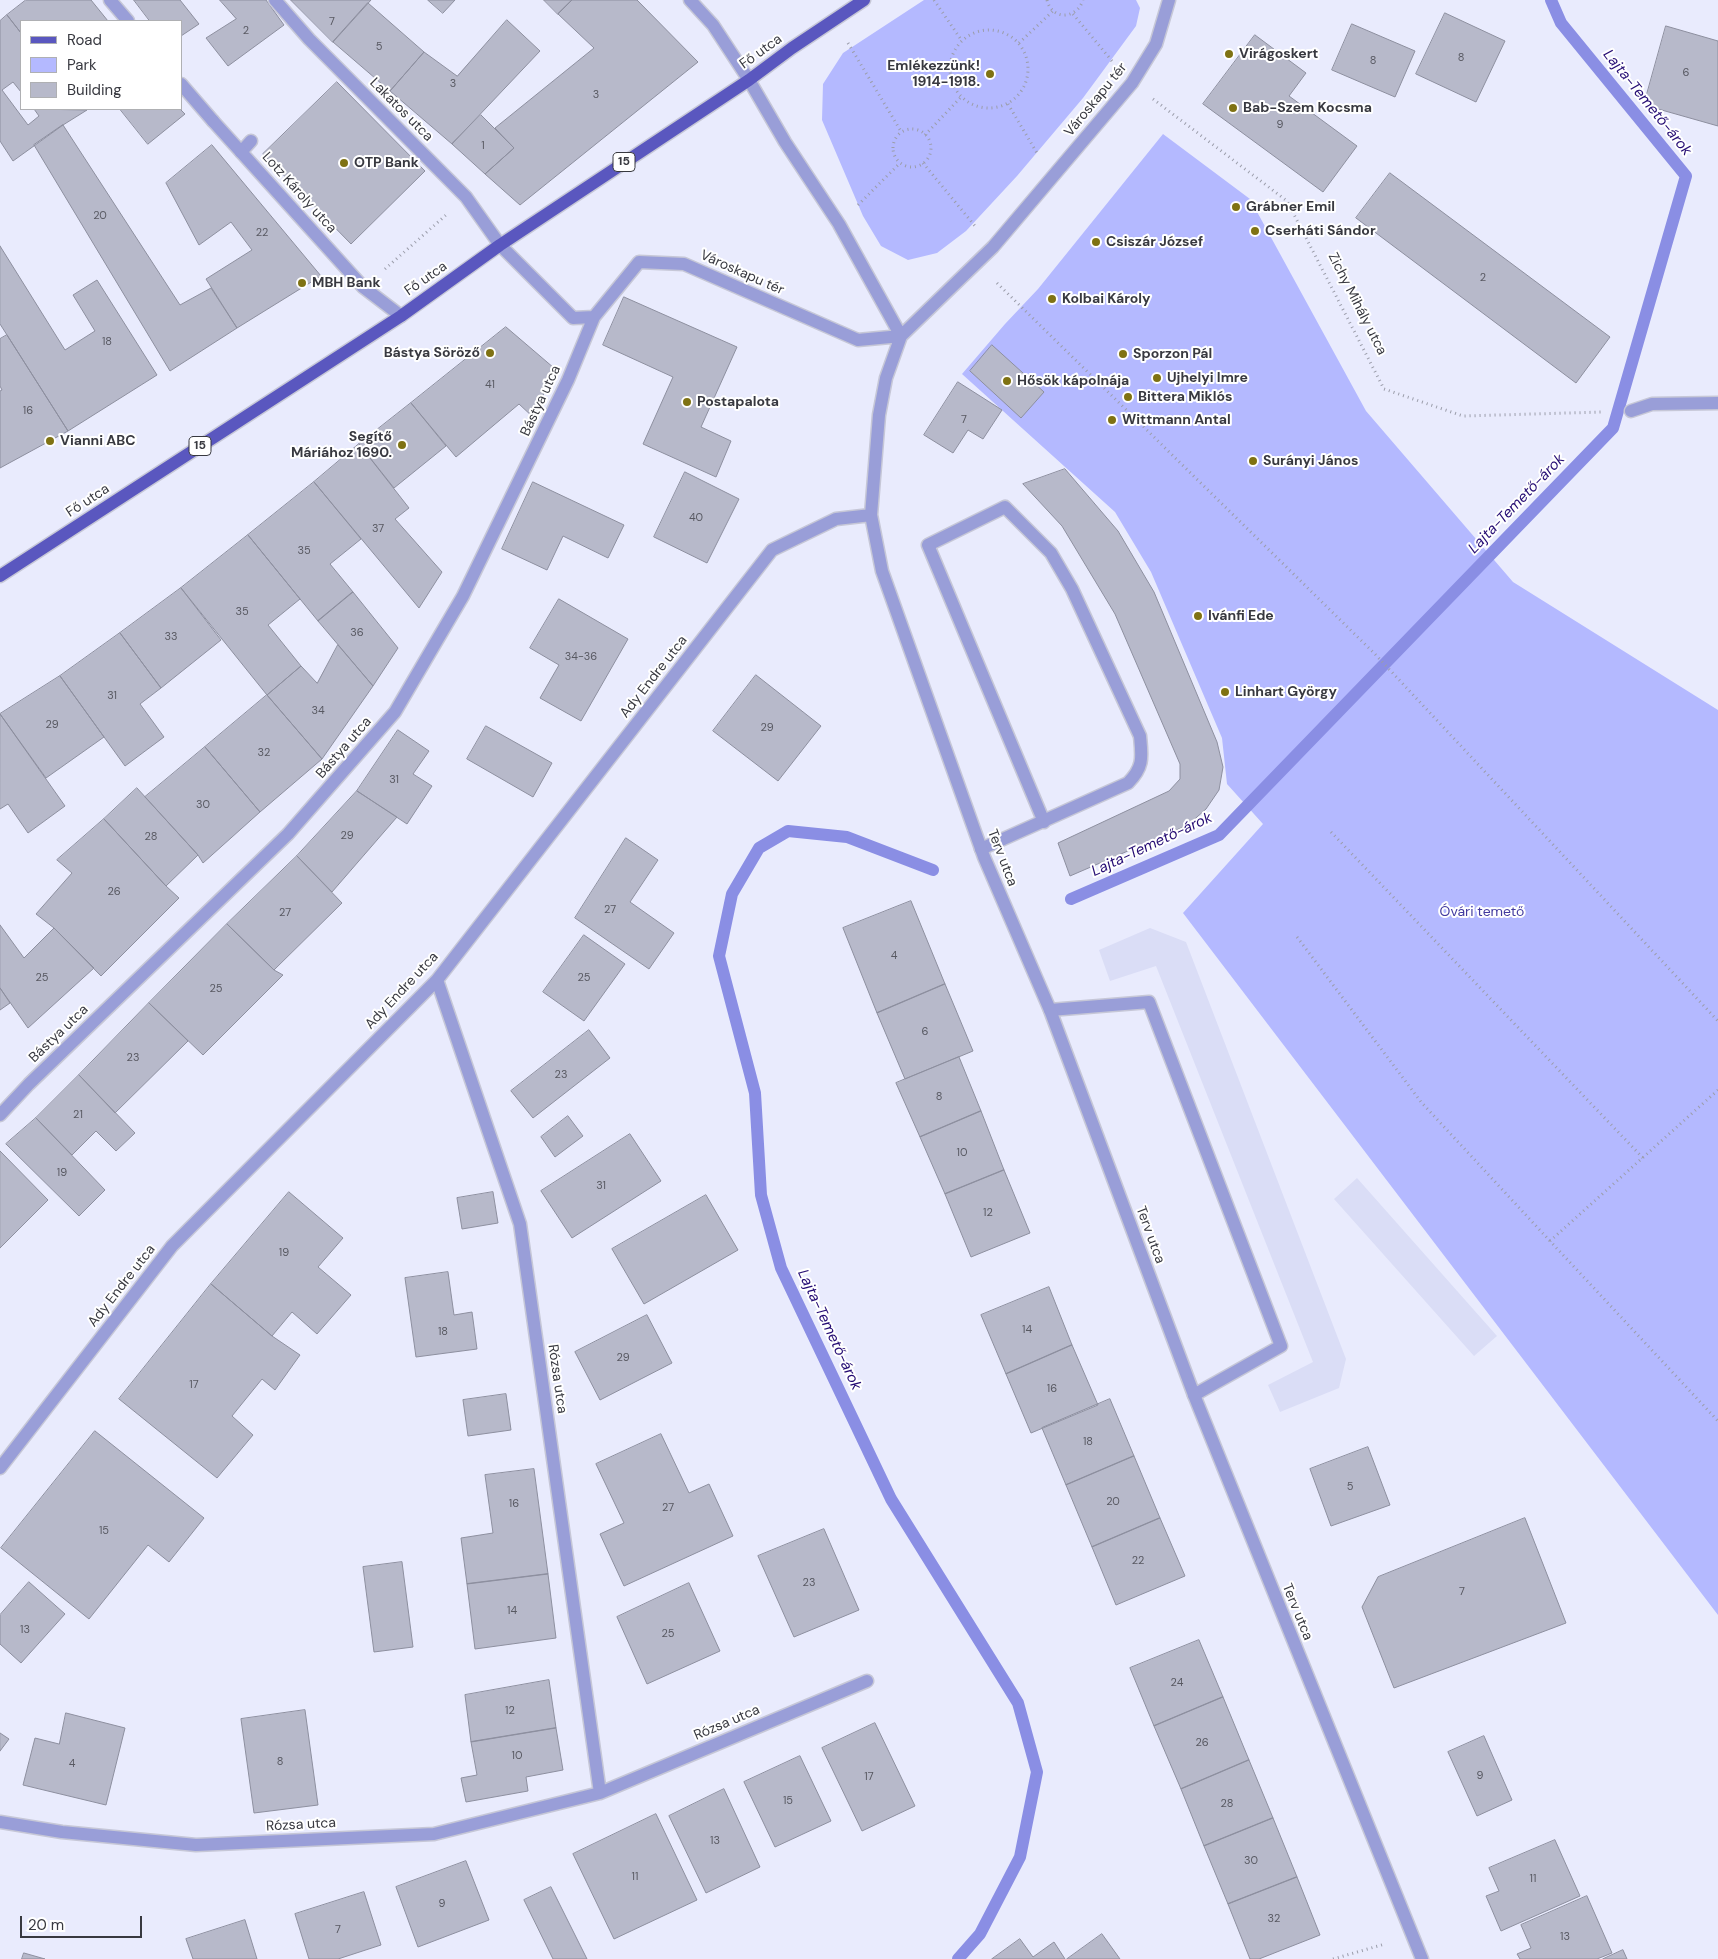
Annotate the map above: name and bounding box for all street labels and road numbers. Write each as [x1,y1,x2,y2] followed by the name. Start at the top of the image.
[737,31,785,73] street label: Fő utca
[1061,60,1131,140] street label: Városkapu tér
[366,75,436,145] street label: Lakatos utca
[258,149,340,237] street label: Lotz Károly utca
[613,152,635,172] road number: 15
[697,247,787,299] street label: Városkapu tér
[1324,250,1390,358] street label: Zichy Mihály utca
[401,258,451,300] street label: Fő utca
[517,363,565,439] street label: Bástya utca
[189,436,211,456] road number: 15
[63,481,113,521] street label: Fő utca
[617,633,691,721] street label: Ady Endre utca
[313,714,375,782] street label: Bástya utca
[983,827,1021,889] street label: Terv utca
[362,949,442,1033] street label: Ady Endre utca
[26,1002,92,1066] street label: Bástya utca
[1132,1204,1168,1266] street label: Terv utca
[85,1242,159,1330] street label: Ady Endre utca
[544,1343,570,1415] street label: Rózsa utca
[1278,1581,1316,1643] street label: Terv utca
[692,1702,762,1744] street label: Rózsa utca
[266,1815,336,1835] street label: Rózsa utca

